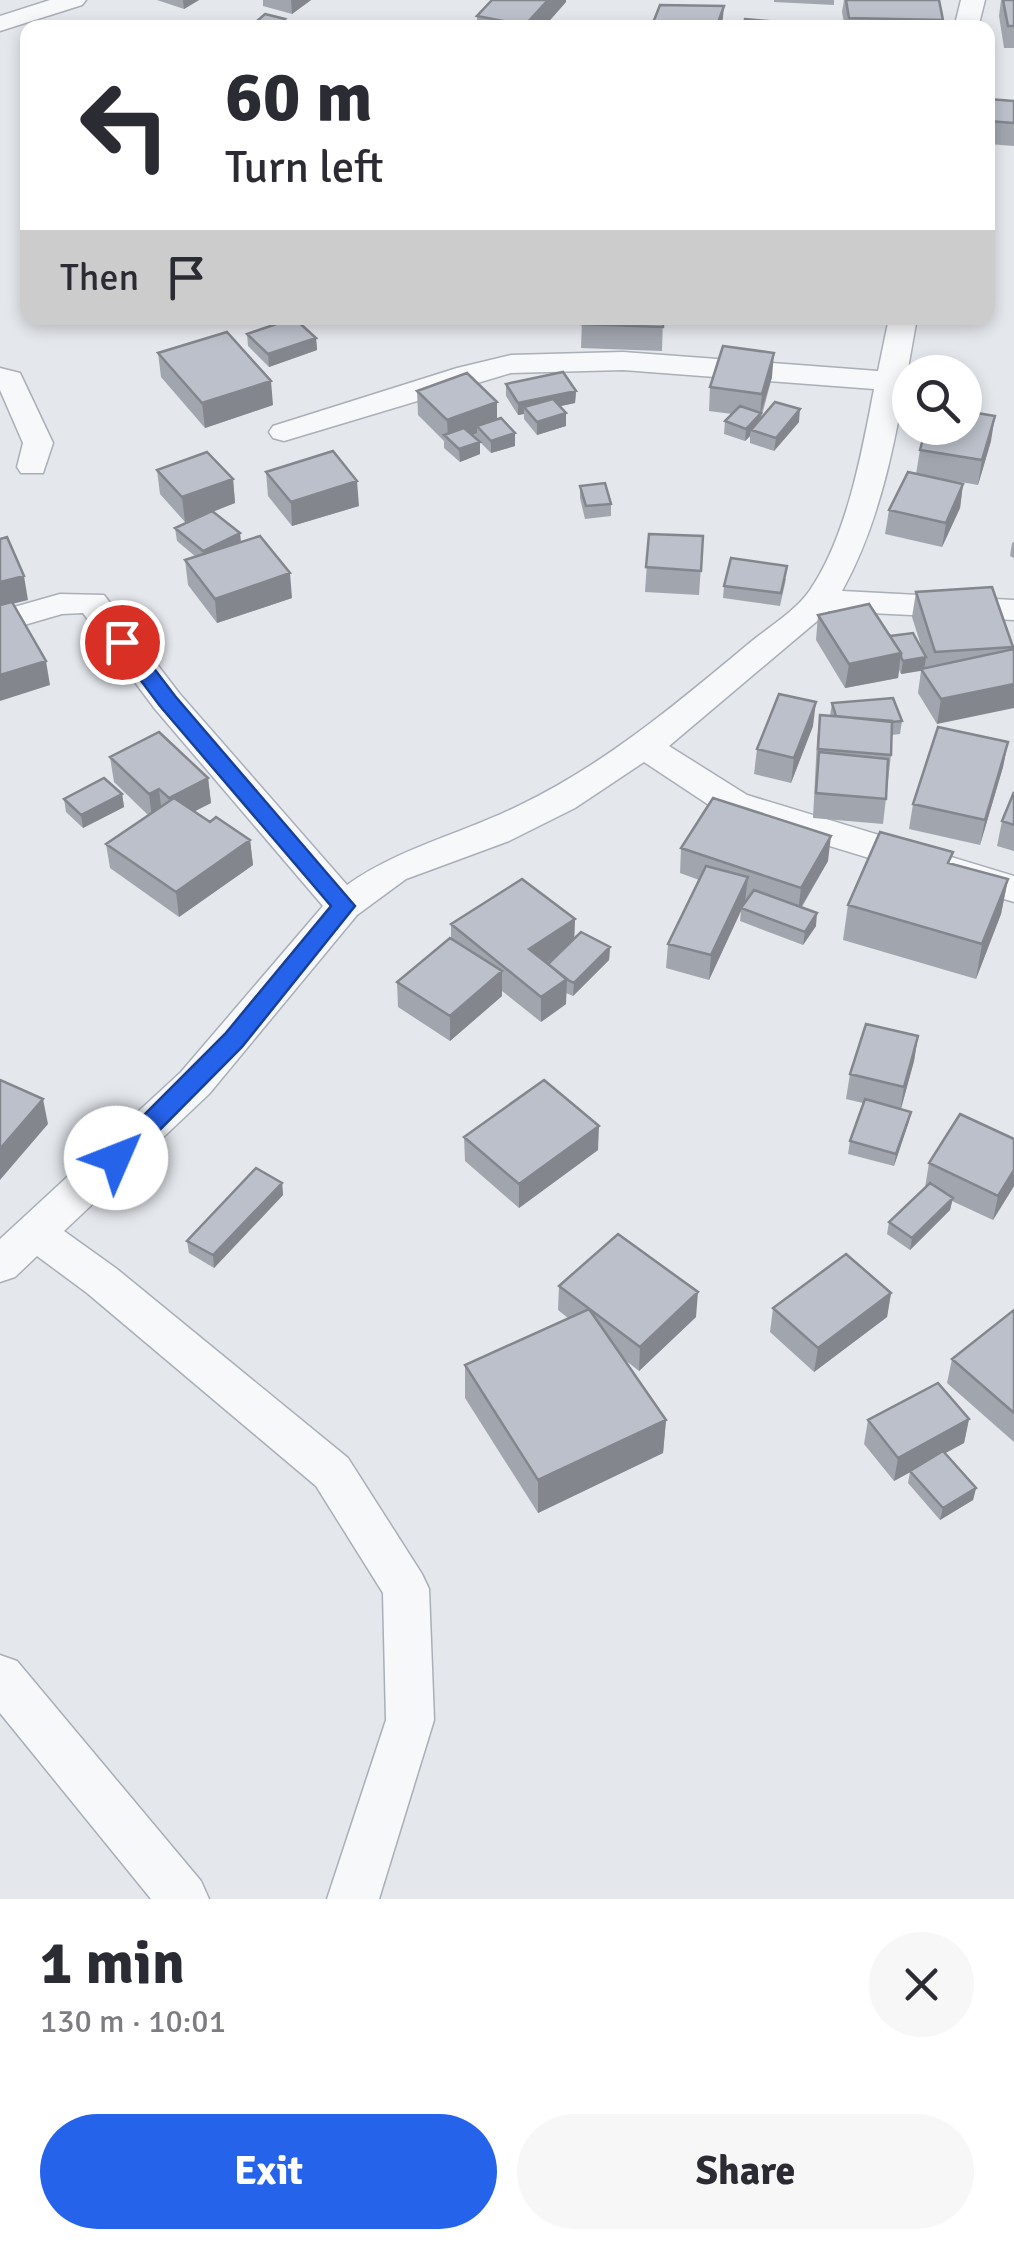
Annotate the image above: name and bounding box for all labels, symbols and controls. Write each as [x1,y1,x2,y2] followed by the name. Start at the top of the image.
[225,54,373,140] text: 60 m
[60,60,190,190] icon: left
[225,140,384,195] text: Turn left
[159,250,214,305] icon: arrive
[60,254,139,301] text: Then
[892,355,982,445] map controls
[892,355,982,445] button: search
[80,600,165,685] pin
[95,615,150,670] icon: arrive
[64,1106,168,1210] position arrow
[40,1927,185,2001] text: 1 min
[869,1932,974,2037] button: close
[40,2002,226,2041] text: 130 m · 10:01
[40,2114,497,2229] button: Exit
[517,2114,974,2229] button: Share

